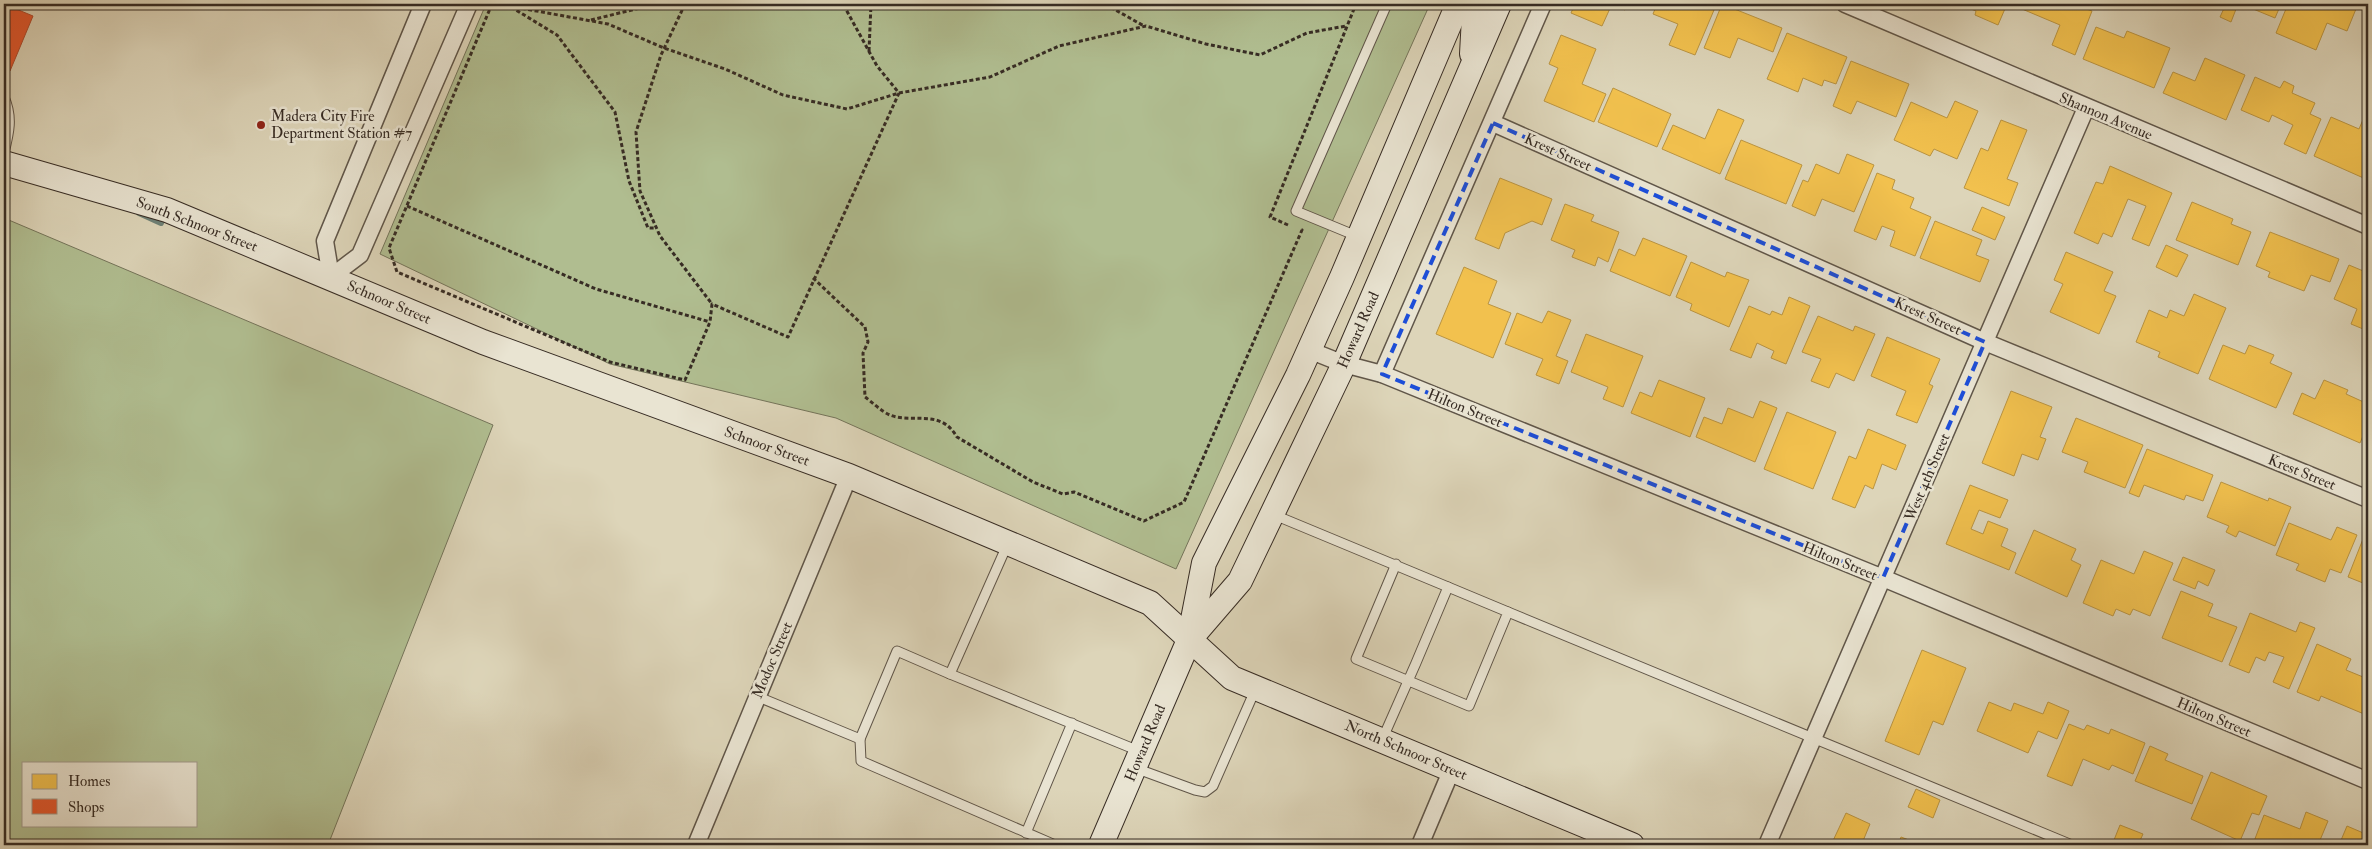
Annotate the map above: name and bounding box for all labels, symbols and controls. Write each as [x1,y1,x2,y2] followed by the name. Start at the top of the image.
[2056,88,2155,145] street label: Shannon Avenue
[271,107,412,144] place label: Madera City Fire Department Station #7
[255,119,267,131] marker: Madera City Fire Department Station #7
[1521,129,1594,176] street label: Krest Street
[133,193,260,256] street label: South Schnoor Street
[344,276,434,329] street label: Schnoor Street
[1333,288,1384,372] street label: Howard Road
[1891,293,1964,340] street label: Krest Street
[1425,385,1505,432] street label: Hilton Street
[722,422,812,471] street label: Schnoor Street
[1900,430,1955,525] street label: West 4th Street
[2265,450,2339,495] street label: Krest Street
[1800,538,1880,585] street label: Hilton Street
[748,619,797,701] street label: Modoc Street
[2174,693,2254,742] street label: Hilton Street
[1121,701,1170,785] street label: Howard Road
[1342,716,1470,785] street label: North Schnoor Street
[22,762,198,826] legend
[68,772,110,791] text: Homes
[68,798,104,818] text: Shops

